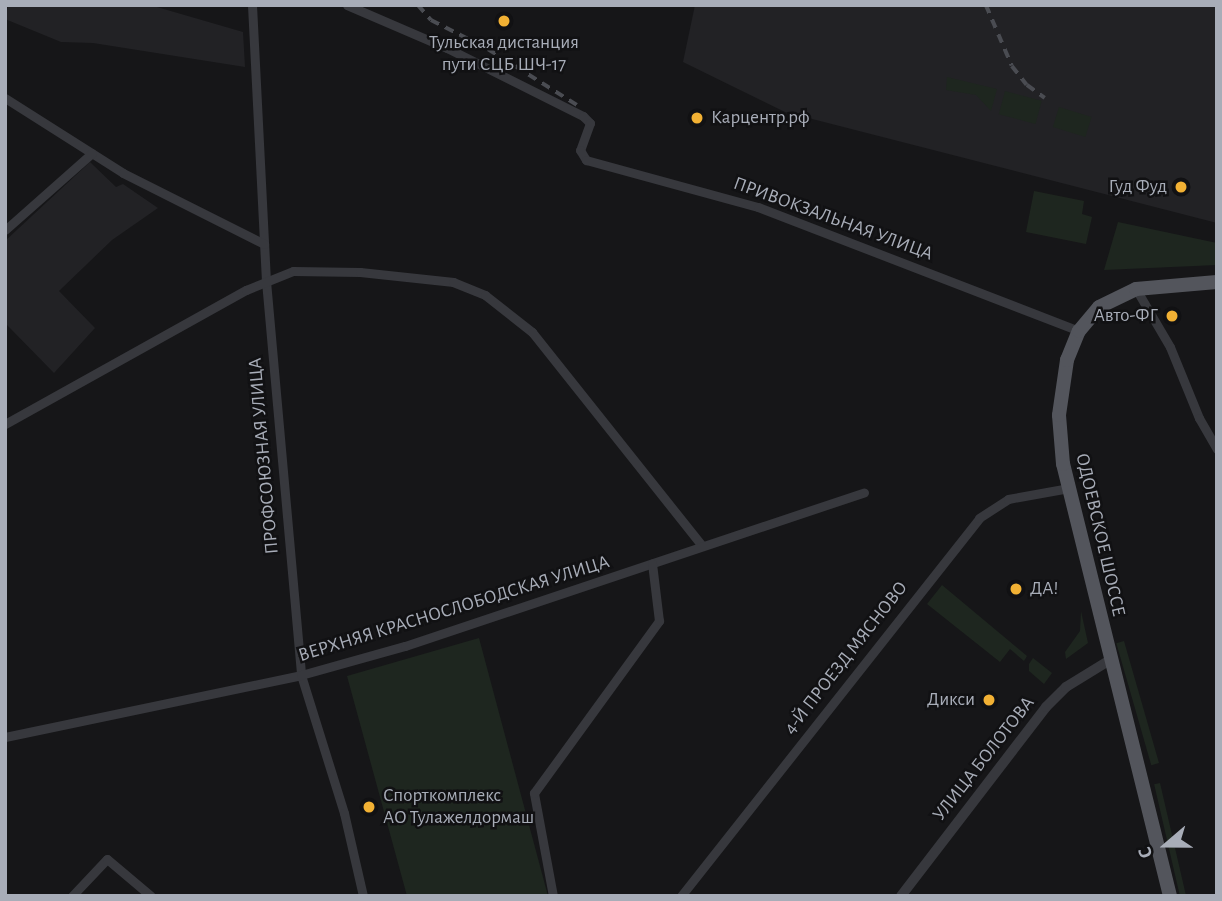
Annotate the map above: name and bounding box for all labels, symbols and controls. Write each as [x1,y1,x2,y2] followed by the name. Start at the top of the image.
[496,13,512,29] marker: Тульская дистанция пути СЦБ ШЧ-17
[429,32,579,76] place label: Тульская дистанция пути СЦБ ШЧ-17
[711,107,809,129] place label: Карцентр.рф
[689,110,705,126] marker: Карцентр.рф
[730,172,936,266] street label: ПРИВОКЗАЛЬНАЯ УЛИЦА
[1108,176,1167,198] place label: Гуд Фуд
[1173,179,1189,195] marker: Гуд Фуд
[1094,305,1158,327] place label: Авто-ФГ
[1164,308,1180,324] marker: Авто-ФГ
[244,357,284,555] street label: ПРОФСОЮЗНАЯ УЛИЦА
[1070,451,1130,619] street label: ОДОЕВСКОЕ ШОССЕ
[296,551,612,667] street label: ВЕРХНЯЯ КРАСНОСЛОБОДСКАЯ УЛИЦА
[779,577,913,739] street label: 4-Й ПРОЕЗД МЯСНОВО
[1030,578,1058,600] place label: ДА!
[1008,581,1024,597] marker: ДА!
[927,689,975,711] place label: Дикси
[928,692,1040,826] street label: УЛИЦА БОЛОТОВА
[981,692,997,708] marker: Дикси
[383,785,534,829] place label: Спорткомплекс АО Тулажелдормаш
[361,799,377,815] marker: Спорткомплекс АО Тулажелдормаш
[1131,810,1201,880] north arrow
[1135,844,1157,861] text: С

